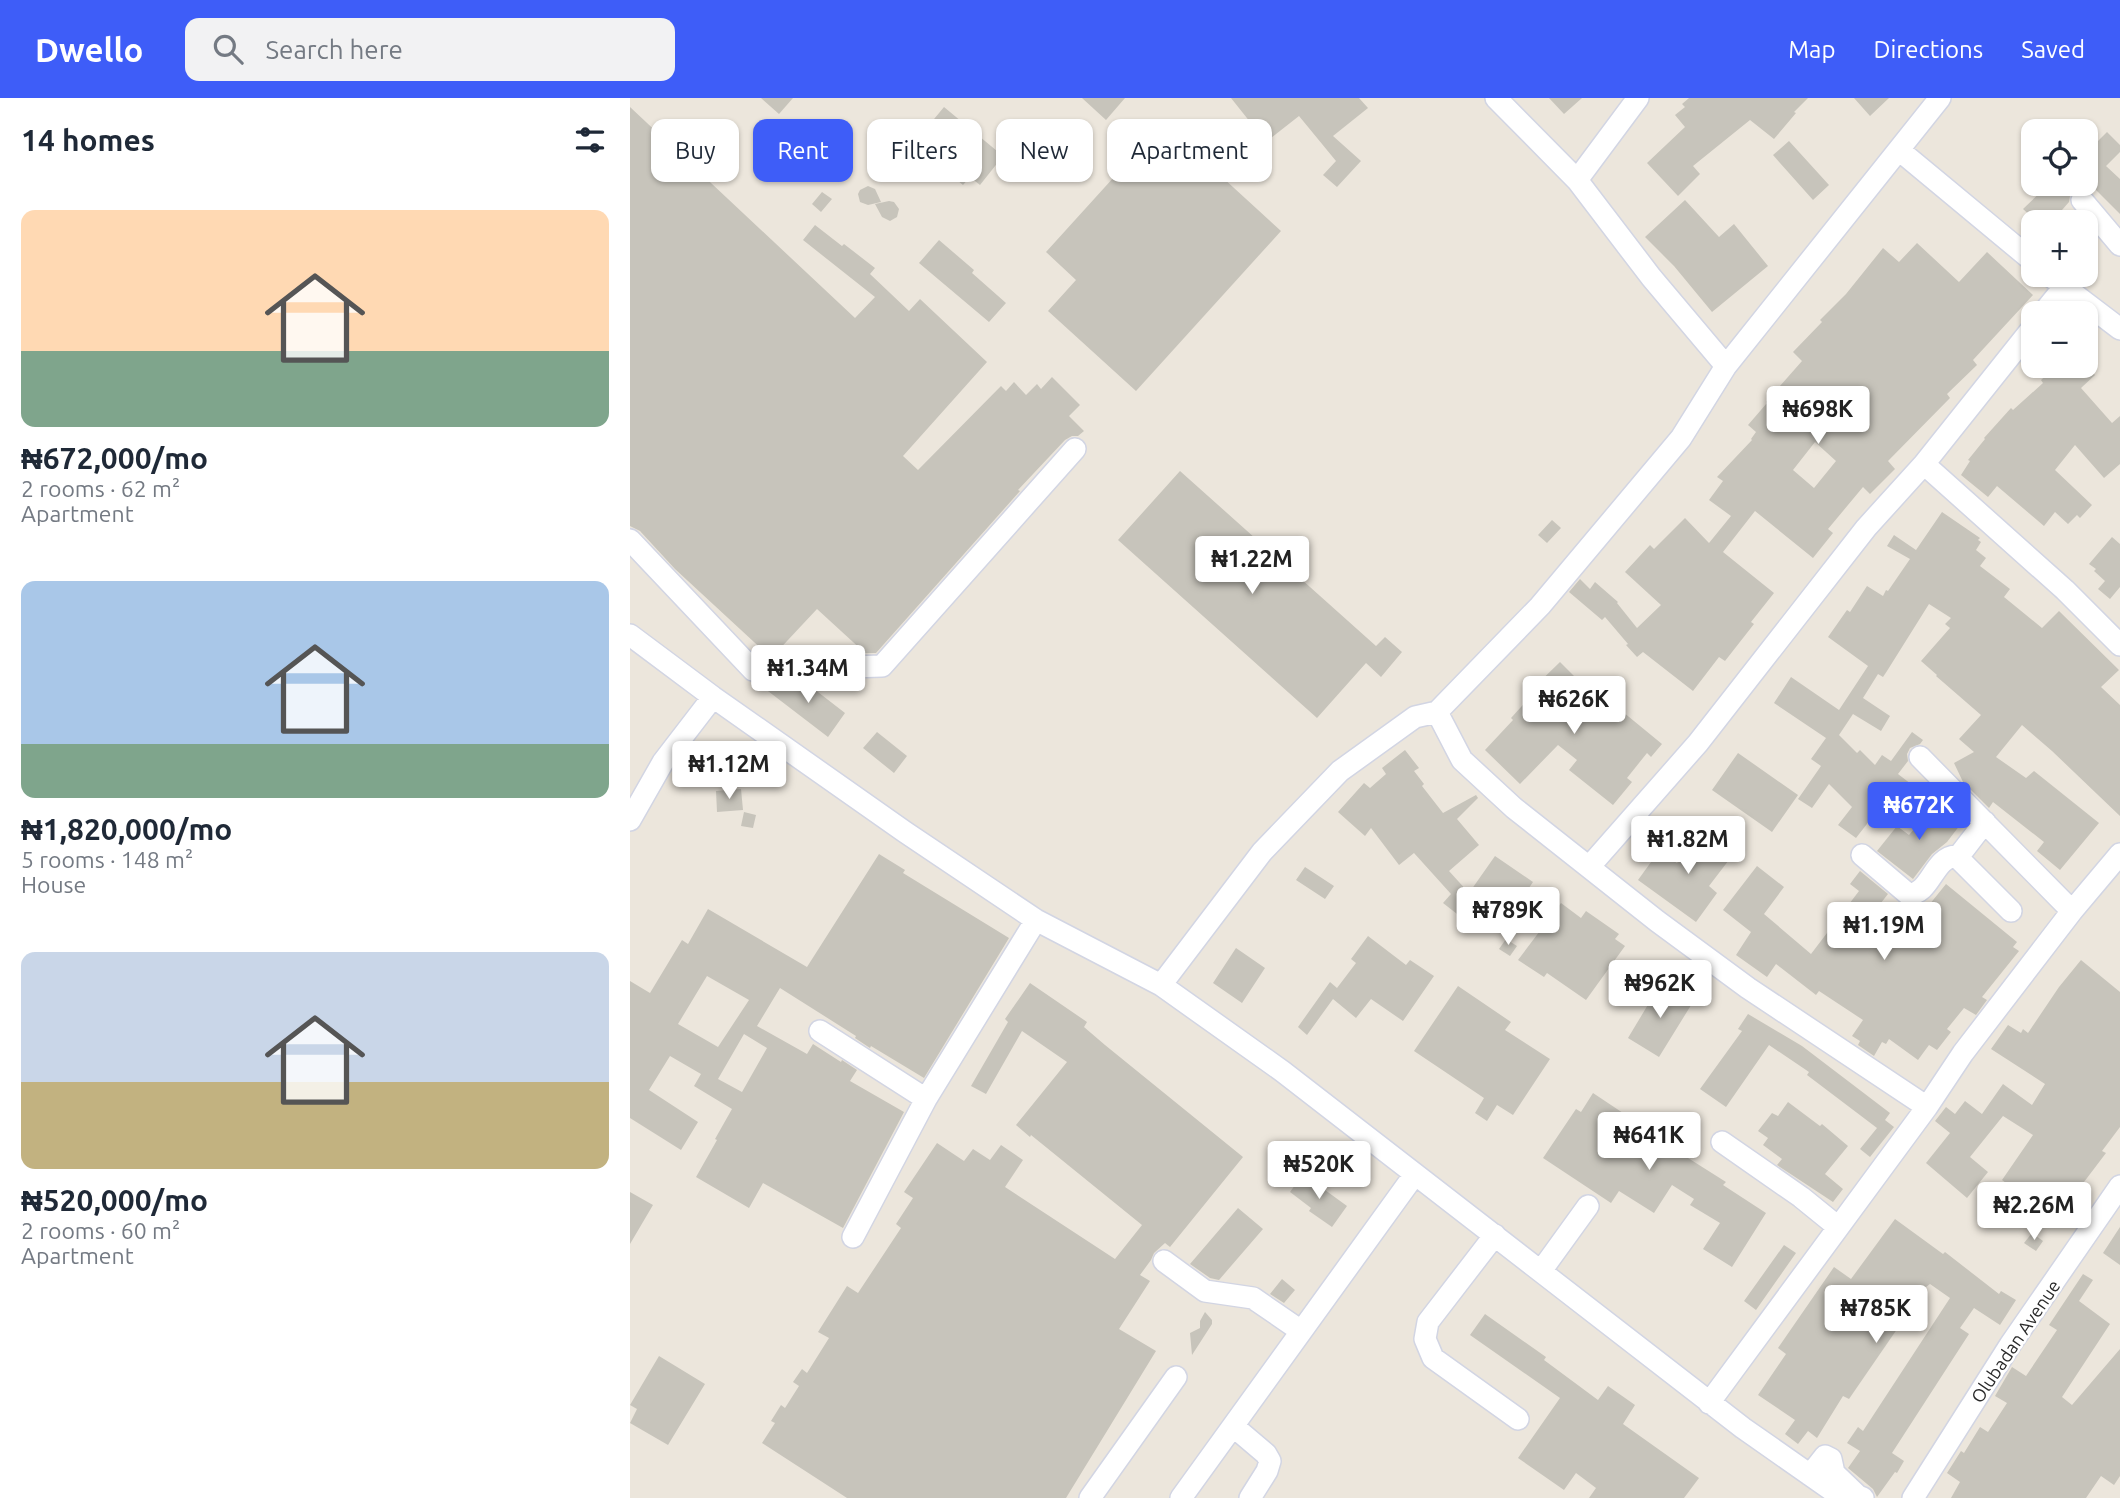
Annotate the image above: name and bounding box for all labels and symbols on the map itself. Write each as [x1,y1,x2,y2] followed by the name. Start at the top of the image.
[1769,386,1867,446] pin: ₦698K
[1195,536,1309,596] pin: ₦1.22M
[751,646,865,705] pin: ₦1.34M
[1525,676,1623,736] pin: ₦626K
[672,742,786,801] pin: ₦1.12M
[1870,782,1968,842] pin: ₦672K
[1631,816,1745,876] pin: ₦1.82M
[1459,888,1557,947] pin: ₦789K
[1827,902,1941,962] pin: ₦1.19M
[1611,960,1709,1020] pin: ₦962K
[1600,1112,1698,1172] pin: ₦641K
[1270,1142,1368,1201] pin: ₦520K
[1977,1182,2091,1242] pin: ₦2.26M
[1967,1276,2063,1406] street label: Olubadan Avenue
[1827,1286,1925,1345] pin: ₦785K

